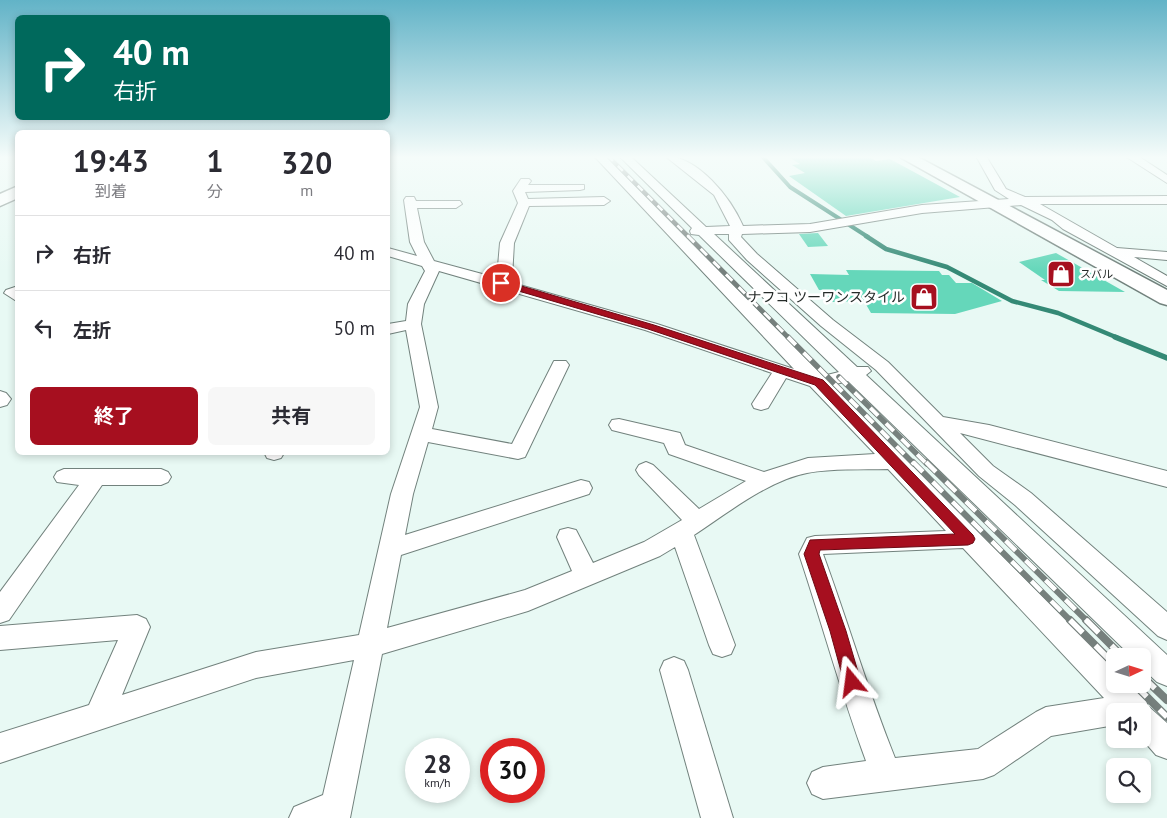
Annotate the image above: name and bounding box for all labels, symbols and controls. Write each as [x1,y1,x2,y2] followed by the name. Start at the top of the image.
[113,29,190,75] text: 40 m
[30,35,95,100] icon: right
[113,77,157,105] text: 右折
[73,141,149,180] text: 19:43
[207,141,224,180] text: 1
[281,143,332,182] text: 320
[300,180,313,200] text: m
[95,181,127,201] text: 到着
[207,181,223,201] text: 分
[30,239,58,267] icon: right
[334,241,375,265] text: 40 m
[73,243,111,267] text: 右折
[1046,259,1076,289] shop icon: スバル
[480,262,522,304] pin
[1080,267,1113,281] place label: スバル
[487,269,515,297] icon: arrive
[909,282,939,312] shop icon: ナフコ ツーワンスタイル
[748,288,905,306] place label: ナフコ ツーワンスタイル
[30,314,58,342] icon: left
[334,316,375,340] text: 50 m
[73,318,111,342] text: 左折
[30,387,198,445] button: 終了
[208,387,375,445] button: 共有
[1106,648,1151,692] north arrow
[1106,648,1151,803] map controls
[825,655,877,707] position arrow
[1106,703,1151,748] button: sound
[480,738,545,803] speed limit sign: 30
[423,748,452,780] text: 28
[1106,758,1151,803] button: search
[424,775,451,790] text: km/h

